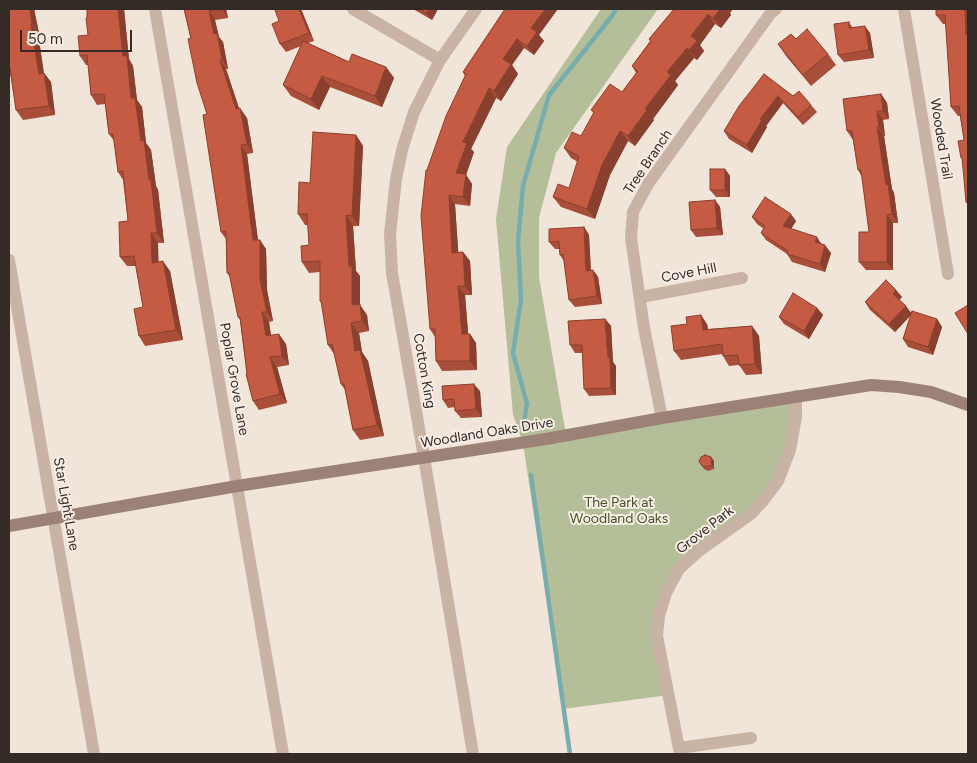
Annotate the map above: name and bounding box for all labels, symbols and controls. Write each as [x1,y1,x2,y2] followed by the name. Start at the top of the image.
[22,20,135,52] scale bar
[28,30,63,48] text: 50 m
[926,97,956,181] street label: Wooded Trail
[620,127,676,197] street label: Tree Branch
[660,259,718,287] street label: Cove Hill
[216,321,252,437] street label: Poplar Grove Lane
[409,332,439,410] street label: Cotton King
[419,414,555,452] street label: Woodland Oaks Drive
[50,456,82,552] street label: Star Light Lane
[570,495,668,528] park label: The Park at Woodland Oaks
[673,502,737,558] street label: Grove Park

